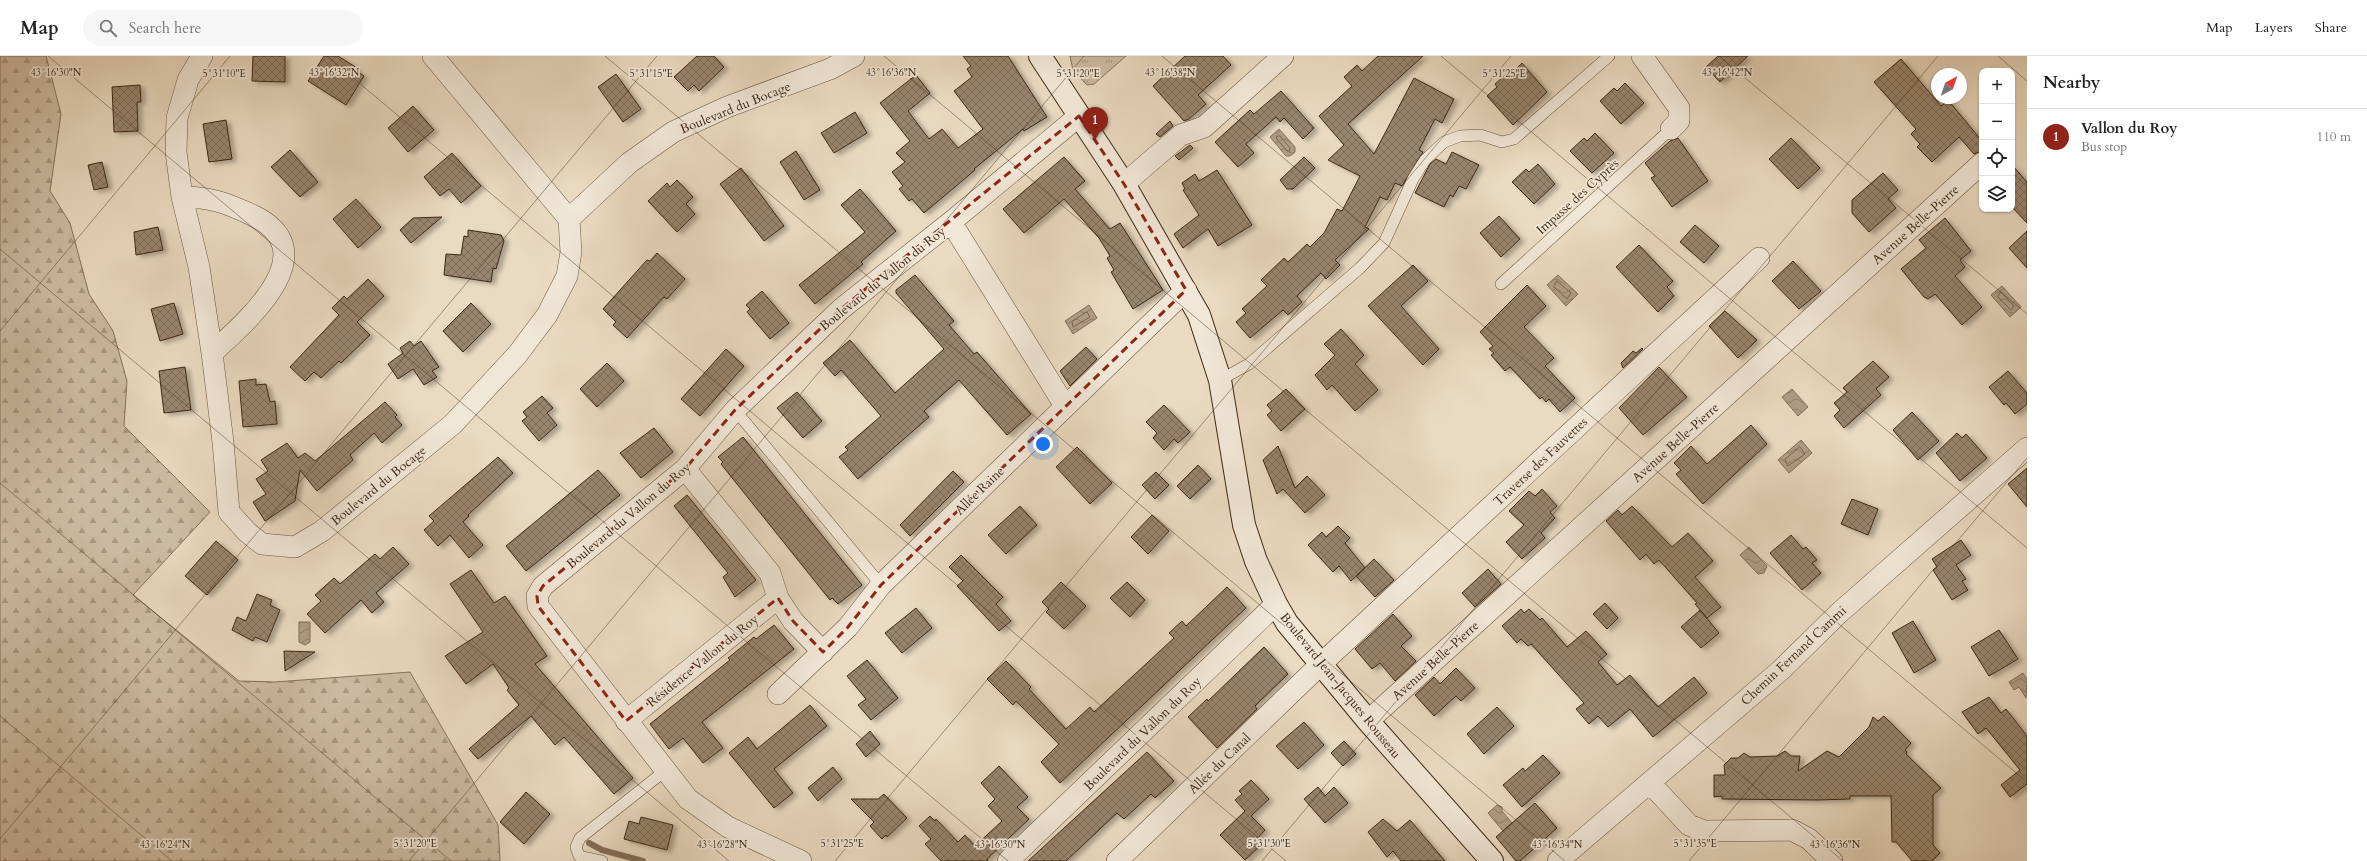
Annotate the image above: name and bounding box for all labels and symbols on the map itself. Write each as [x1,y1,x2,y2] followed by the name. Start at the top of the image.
[31,66,82,80] text: 43°16'30"N
[309,66,360,80] text: 43°16'32"N
[866,66,917,80] text: 43°16'36"N
[1145,66,1196,80] text: 43°16'38"N
[1702,66,1753,80] text: 43°16'42"N
[202,67,246,81] text: 5°31'10"E
[629,67,673,81] text: 5°31'15"E
[1056,67,1100,81] text: 5°31'20"E
[1482,67,1526,81] text: 5°31'25"E
[1931,68,1967,104] north arrow
[677,78,793,138] street label: Boulevard du Bocage
[1082,107,1108,140] pin: 1
[1532,155,1623,239] street label: Impasse des Cyprès
[1868,181,1963,269] street label: Avenue Belle-Pierre
[816,222,949,335] street label: Boulevard du Vallon du Roy
[1628,399,1723,487] street label: Avenue Belle-Pierre
[1490,413,1592,510] street label: Traverse des Fauvettes
[1033,434,1053,454] your location
[327,442,430,530] street label: Boulevard du Bocage
[563,458,695,573] street label: Boulevard du Vallon du Roy
[951,462,1009,519] street label: Allée Raine
[1737,602,1851,710] street label: Chemin Fernand Cammi
[1276,609,1405,762] street label: Boulevard Jean-Jacques Rousseau
[643,610,762,711] street label: Résidence Vallon du Roy
[1388,617,1483,705] street label: Avenue Belle-Pierre
[1080,673,1206,795] street label: Boulevard du Vallon du Roy
[1184,729,1255,798] street label: Allée du Canal
[393,837,437,851] text: 5°31'20"E
[820,837,864,851] text: 5°31'25"E
[1247,837,1291,851] text: 5°31'30"E
[1673,837,1717,851] text: 5°31'35"E
[140,838,191,852] text: 43°16'24"N
[697,838,748,852] text: 43°16'28"N
[975,838,1026,852] text: 43°16'30"N
[1532,838,1583,852] text: 43°16'34"N
[1810,838,1861,852] text: 43°16'36"N

